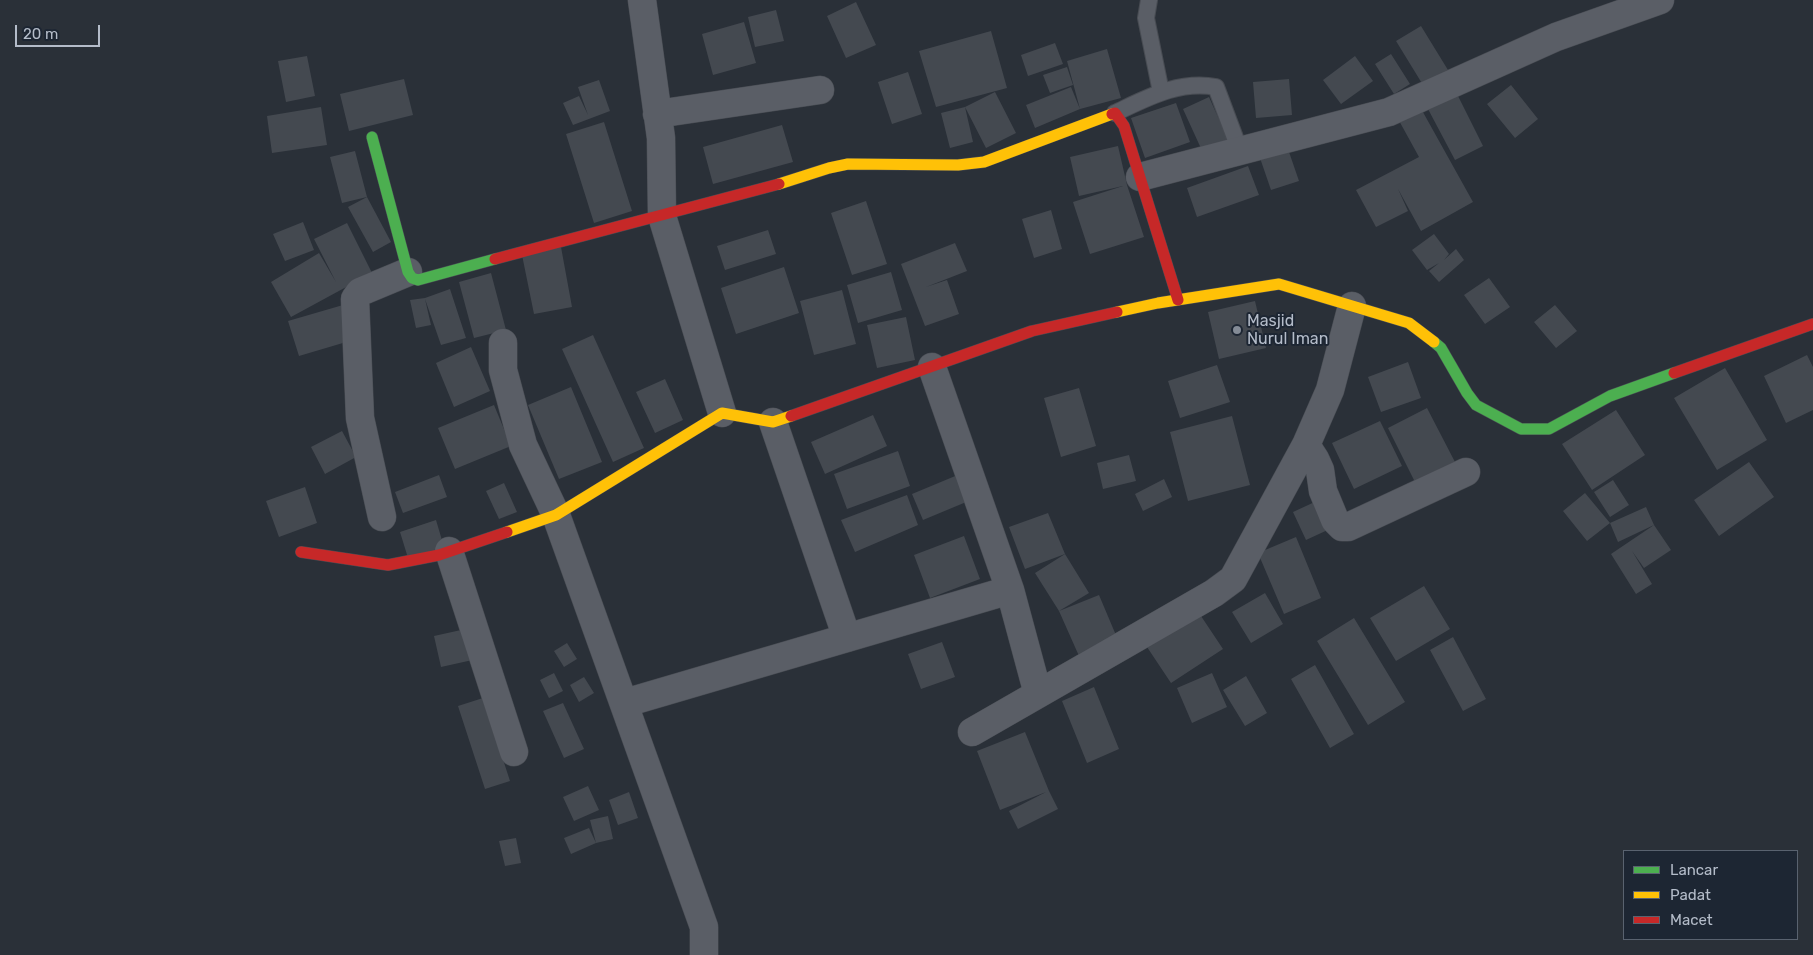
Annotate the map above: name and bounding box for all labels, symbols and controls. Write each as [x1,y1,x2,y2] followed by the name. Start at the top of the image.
[18,15,102,47] scale bar
[23,25,58,43] text: 20 m
[1247,311,1328,349] place label: Masjid Nurul Iman
[1231,324,1243,336] marker: Masjid Nurul Iman
[1623,850,1798,940] legend
[1670,861,1718,879] text: Lancar
[1670,886,1711,904] text: Padat
[1670,911,1713,929] text: Macet

